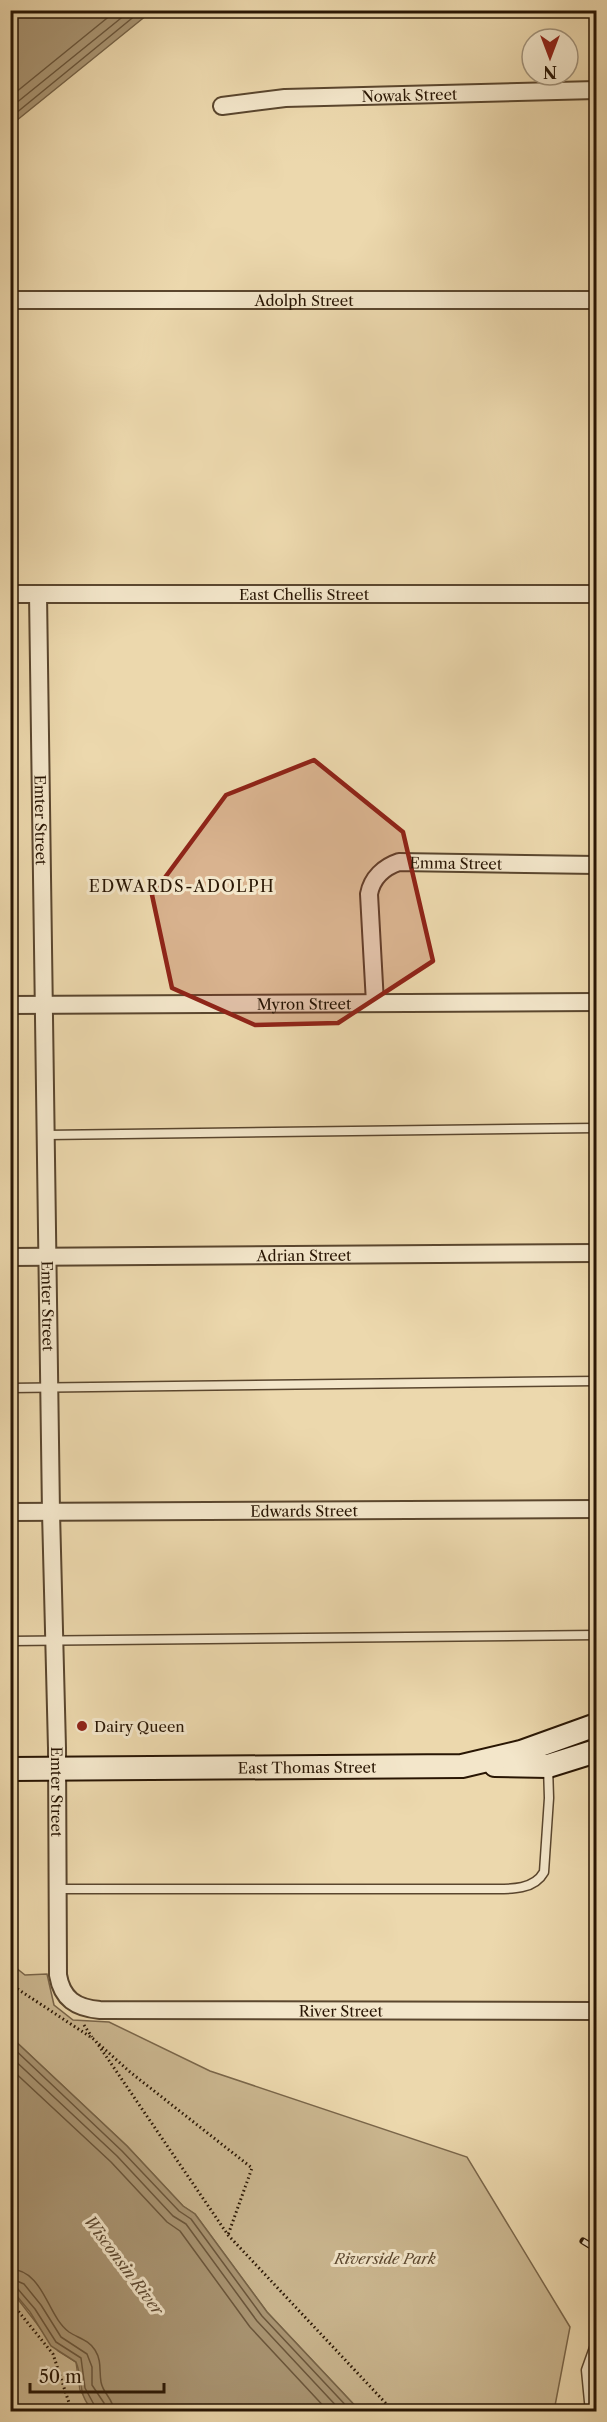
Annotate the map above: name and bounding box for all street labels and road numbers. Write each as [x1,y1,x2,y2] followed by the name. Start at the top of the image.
[361,84,458,106] street label: Nowak Street
[254,291,354,310] street label: Adolph Street
[239,585,370,604] street label: East Chellis Street
[31,775,51,866] street label: Emter Street
[409,853,503,873] street label: Emma Street
[257,994,352,1013] street label: Myron Street
[256,1245,352,1265] street label: Adrian Street
[38,1260,58,1352] street label: Emter Street
[250,1501,359,1520] street label: Edwards Street
[47,1746,67,1838] street label: Emter Street
[238,1757,377,1777] street label: East Thomas Street
[299,2001,383,2020] street label: River Street

